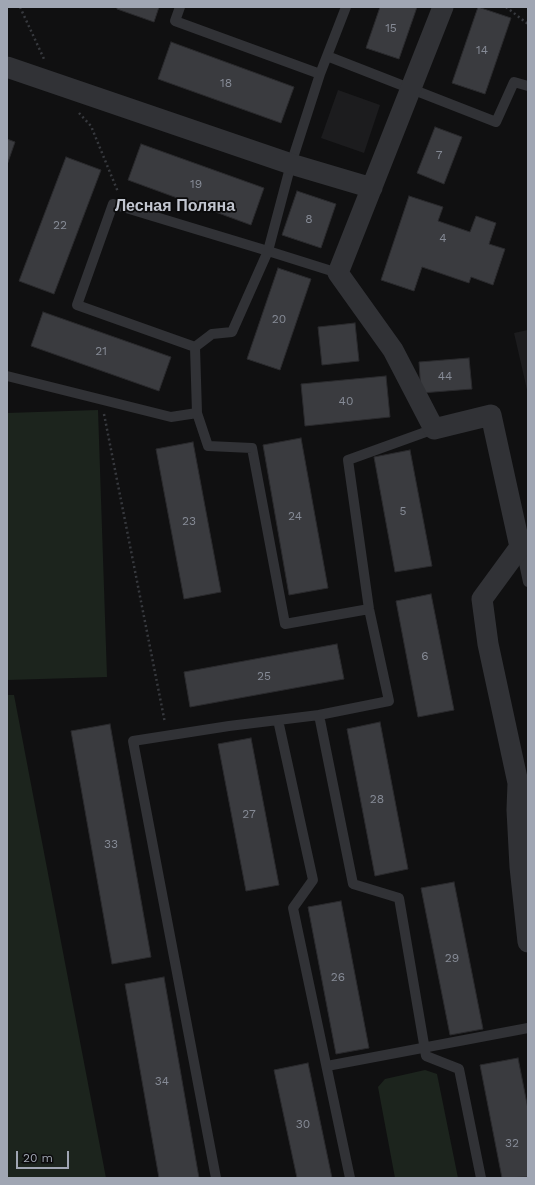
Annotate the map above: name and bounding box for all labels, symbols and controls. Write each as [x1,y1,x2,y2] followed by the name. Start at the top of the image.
[385,21,397,35] house number: 15
[476,43,488,57] house number: 14
[220,76,232,90] house number: 18
[436,148,442,162] house number: 7
[190,177,202,191] house number: 19
[115,196,235,216] district label: Лесная Поляна
[305,212,313,226] house number: 8
[53,218,67,232] house number: 22
[439,231,447,245] house number: 4
[272,312,286,326] house number: 20
[95,344,107,358] house number: 21
[438,369,452,383] house number: 44
[339,394,353,408] house number: 40
[400,504,406,518] house number: 5
[288,509,302,523] house number: 24
[182,514,196,528] house number: 23
[421,649,429,663] house number: 6
[257,669,271,683] house number: 25
[370,792,384,806] house number: 28
[242,807,256,821] house number: 27
[104,837,118,851] house number: 33
[445,951,459,965] house number: 29
[331,970,345,984] house number: 26
[155,1074,169,1088] house number: 34
[296,1117,310,1131] house number: 30
[505,1136,519,1150] house number: 32
[18,1143,71,1169] scale bar
[23,1151,53,1165] text: 20 m

